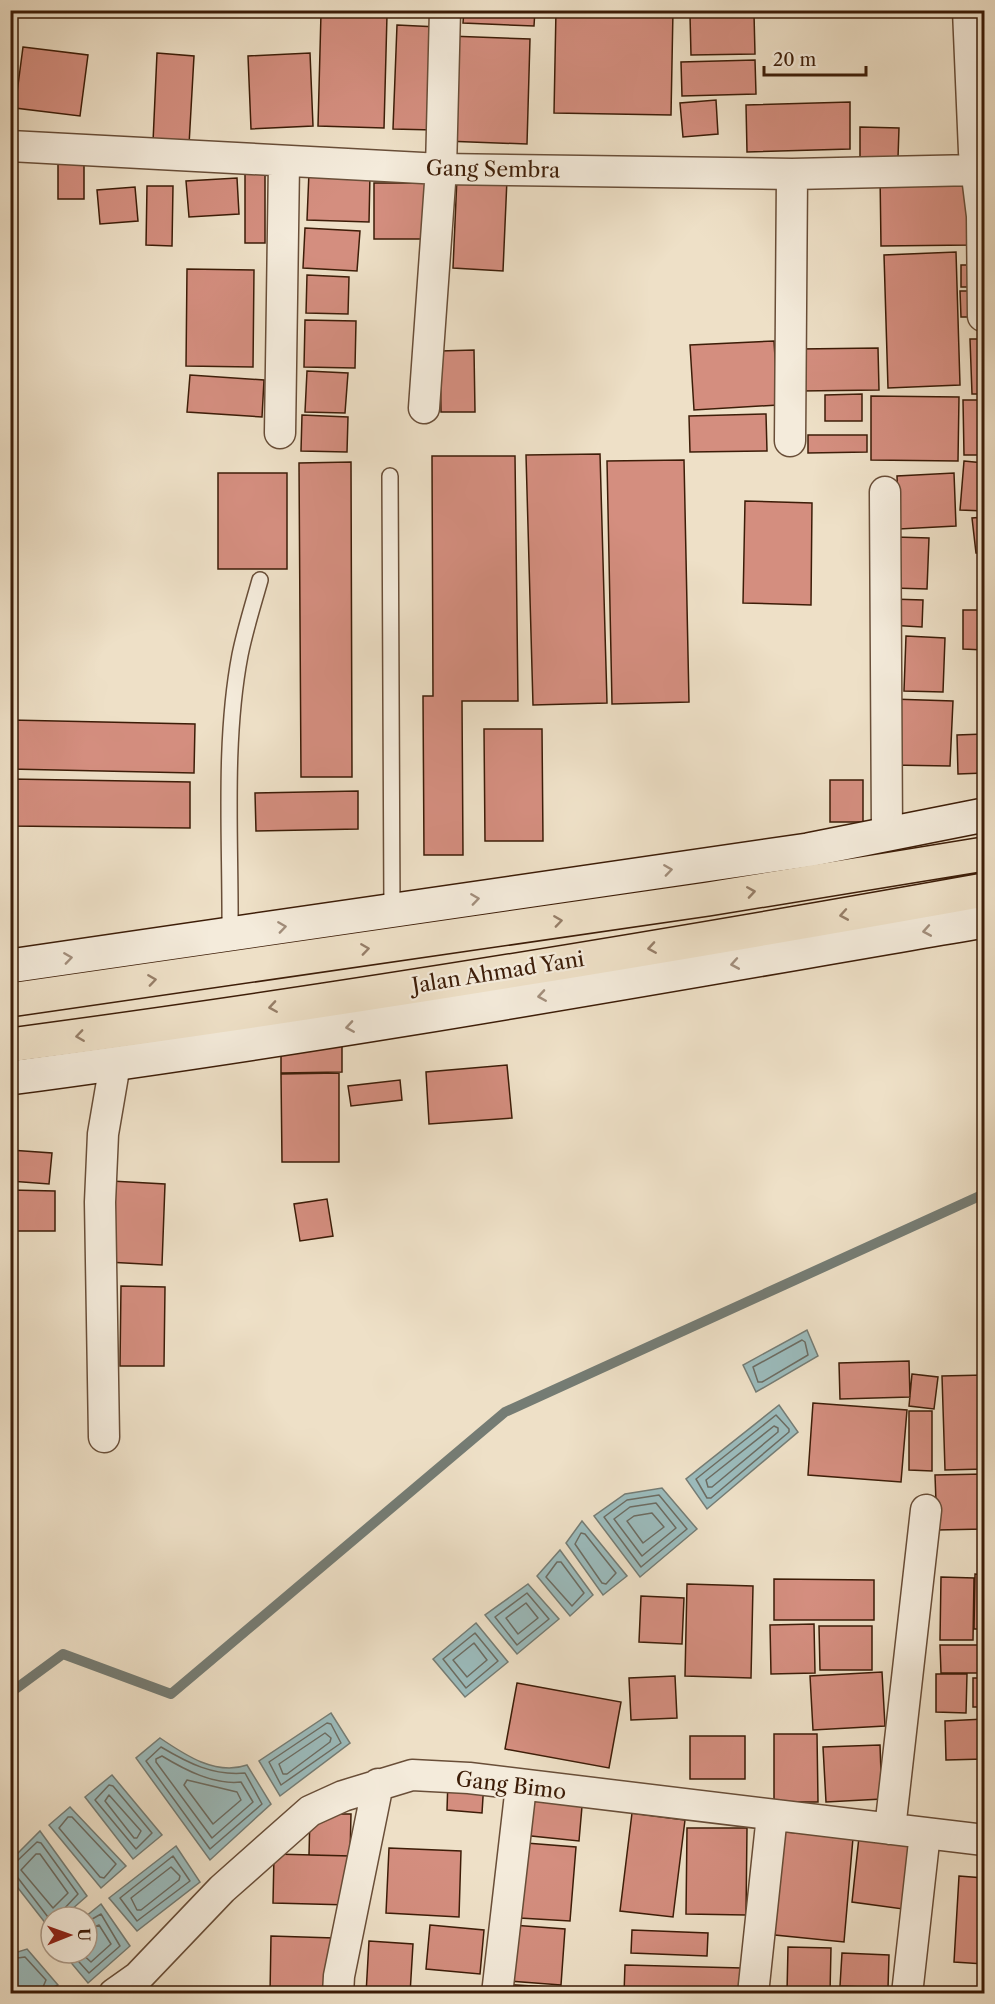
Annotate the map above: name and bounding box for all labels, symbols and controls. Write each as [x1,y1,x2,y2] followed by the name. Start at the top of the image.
[764,39,866,77] scale bar
[773,49,817,71] text: 20 m
[426,155,561,183] street label: Gang Sembra
[663,865,673,877] one-way arrow
[747,887,756,899] one-way arrow
[471,893,480,905] one-way arrow
[840,908,850,921] one-way arrow
[554,915,563,927] one-way arrow
[278,921,287,933] one-way arrow
[922,924,931,936] one-way arrow
[647,941,657,953] one-way arrow
[361,943,370,955] one-way arrow
[407,946,586,998] street label: Jalan Ahmad Yani
[64,952,73,964] one-way arrow
[730,957,739,969] one-way arrow
[147,974,156,986] one-way arrow
[538,989,547,1001] one-way arrow
[268,1001,277,1013] one-way arrow
[345,1020,354,1032] one-way arrow
[75,1030,84,1042] one-way arrow
[454,1766,568,1804] street label: Gang Bimo
[39,1905,99,1965] north arrow
[74,1928,94,1941] text: U

